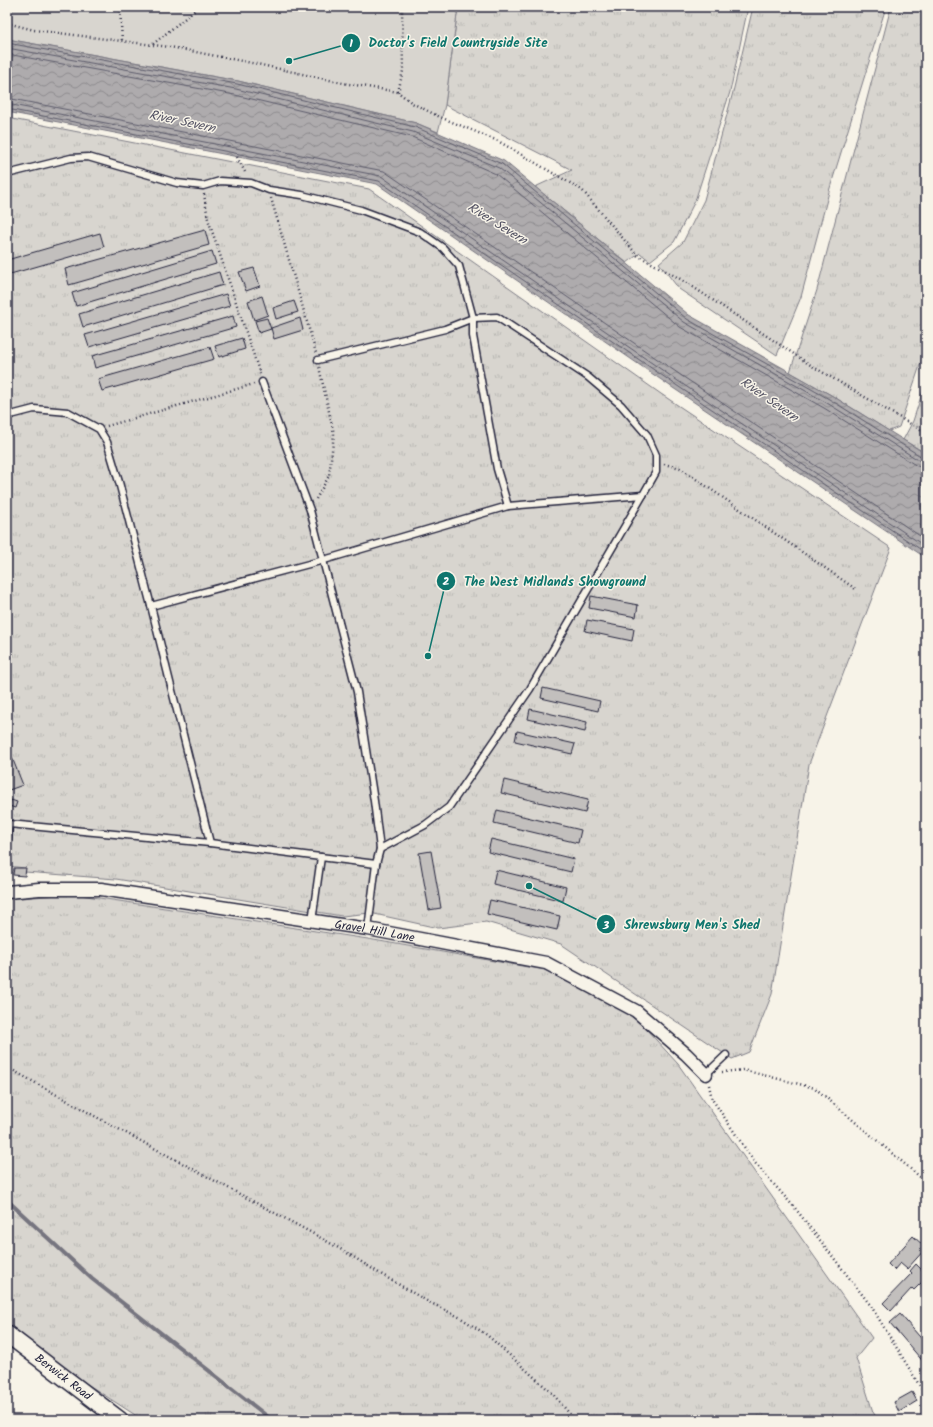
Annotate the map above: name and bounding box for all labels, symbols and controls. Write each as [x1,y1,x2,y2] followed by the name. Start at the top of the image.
[341,30,556,55] callout: Doctor's Field Countryside Site
[369,33,548,54] text: Doctor's Field Countryside Site
[349,34,353,53] text: 1
[147,105,218,139] water label: River Severn
[463,197,532,251] water label: River Severn
[736,372,803,428] water label: River Severn
[436,569,654,594] callout: The West Midlands Showground
[443,572,450,591] text: 2
[464,572,647,593] text: The West Midlands Showground
[596,912,768,937] callout: Shrewsbury Men's Shed
[333,915,417,947] street label: Gravel Hill Lane
[624,915,761,936] text: Shrewsbury Men's Shed
[602,916,610,935] text: 3
[31,1349,97,1406] street label: Berwick Road

